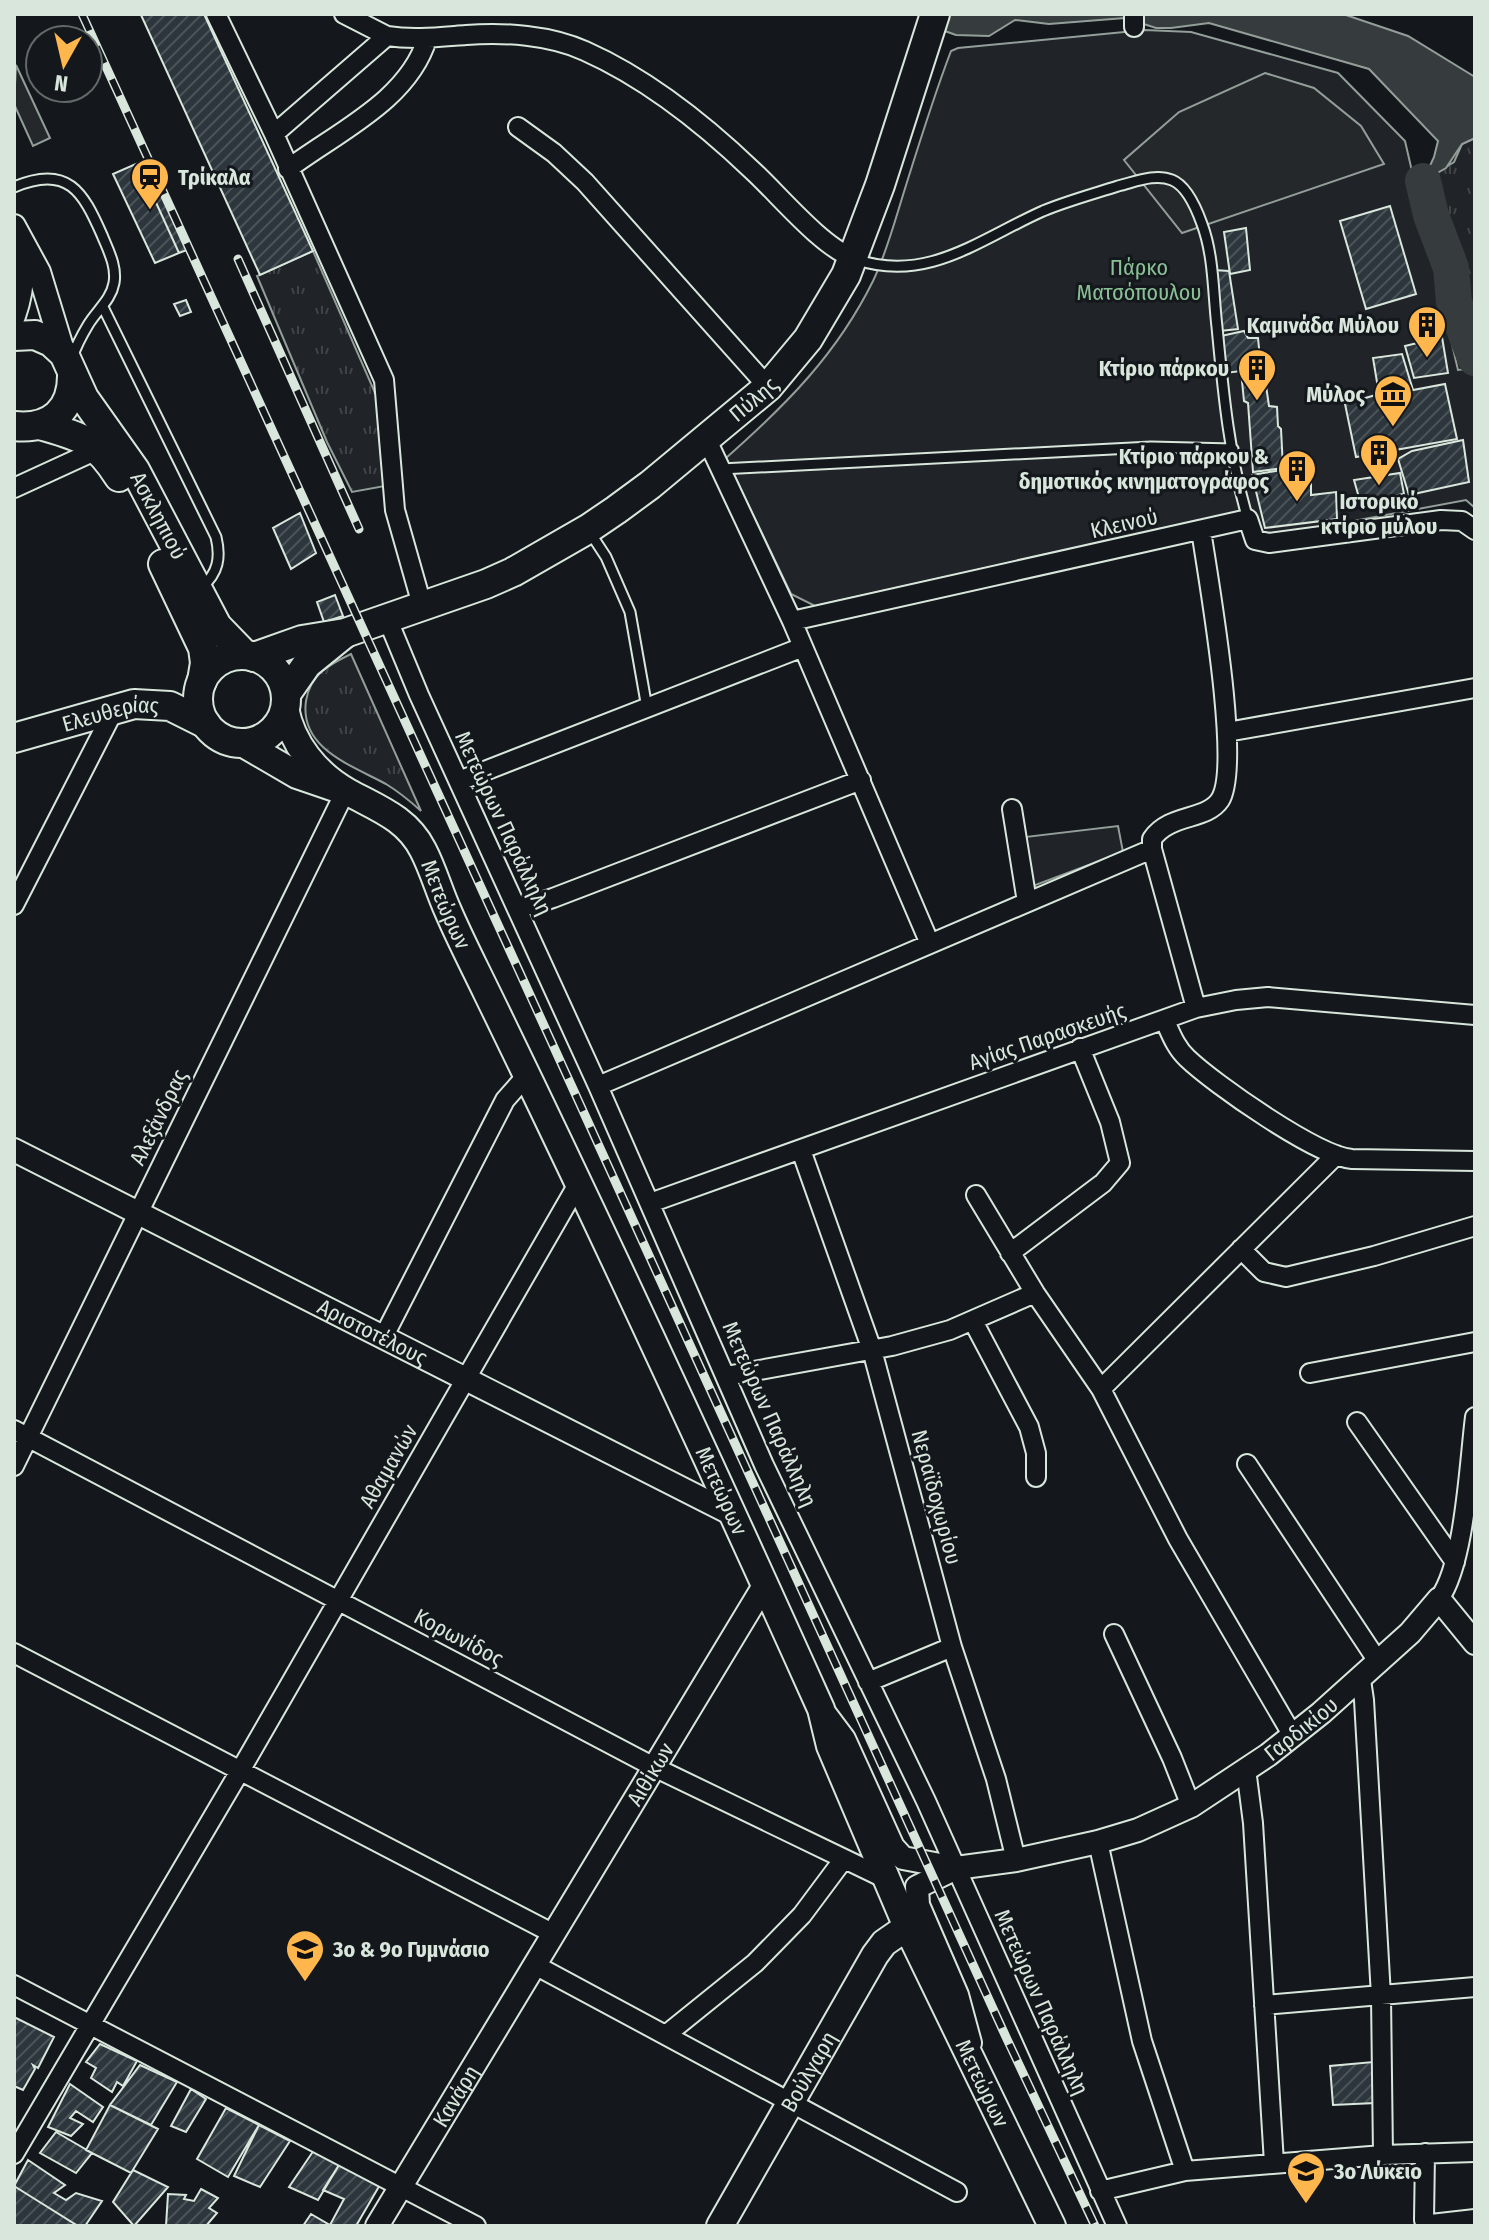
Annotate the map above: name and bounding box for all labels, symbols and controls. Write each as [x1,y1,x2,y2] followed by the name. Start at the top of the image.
[24,24,104,104] north arrow
[53,69,70,98] text: N
[129,156,171,211] station icon: Τρίκαλα
[178,164,251,191] place label: Τρίκαλα
[1076,254,1202,306] park label: Πάρκο Ματσόπουλου
[1406,304,1448,359] building icon: Καμινάδα Μύλου
[1247,312,1399,339] place label: Καμινάδα Μύλου
[1236,347,1278,402] building icon: Κτίριο πάρκου
[1099,355,1229,382] place label: Κτίριο πάρκου
[724,372,784,428] street label: Πύλης
[1372,373,1414,428] museum icon: Μύλος
[1306,381,1365,408] place label: Μύλος
[1358,432,1400,487] building icon: Ιστορικό κτίριο μύλου
[1019,443,1269,495] place label: Κτίριο πάρκου & δημοτικός κινηματογράφος
[1276,448,1318,503] building icon: Κτίριο πάρκου & δημοτικός κινηματογράφος
[124,467,192,564] street label: Ασκληπιού
[1321,488,1437,540] place label: Ιστορικό κτίριο μύλου
[1088,503,1160,544] street label: Κλεινού
[59,691,159,738] street label: Ελευθερίας
[449,727,558,920] street label: Μετεώρων Παράλληλη
[415,856,477,954] street label: Μετεώρων
[965,997,1129,1076] street label: Αγίας Παρασκευής
[124,1065,193,1170] street label: Αλεξάνδρας
[313,1293,432,1371] street label: Αριστοτέλους
[717,1317,823,1511] street label: Μετεώρων Παράλληλη
[354,1419,423,1513] street label: Αθαμανών
[906,1427,967,1567] street label: Νεραϊδοχωρίου
[689,1443,753,1539] street label: Μετεώρων
[409,1603,508,1672] street label: Κορωνίδος
[1259,1691,1344,1767] street label: Γαρδικίου
[621,1737,680,1811] street label: Αιθίκων
[988,1905,1095,2099] street label: Μετεώρων Παράλληλη
[284,1928,326,1983] school or university icon: 3ο & 9ο Γυμνάσιο
[332,1936,490,1963] place label: 3ο & 9ο Γυμνάσιο
[775,2026,843,2117] street label: Βούλγαρη
[950,2035,1015,2132] street label: Μετεώρων
[427,2060,485,2132] street label: Κανάρη
[1285,2150,1327,2205] school or university icon: 3ο Λύκειο
[1333,2158,1422,2185] place label: 3ο Λύκειο

